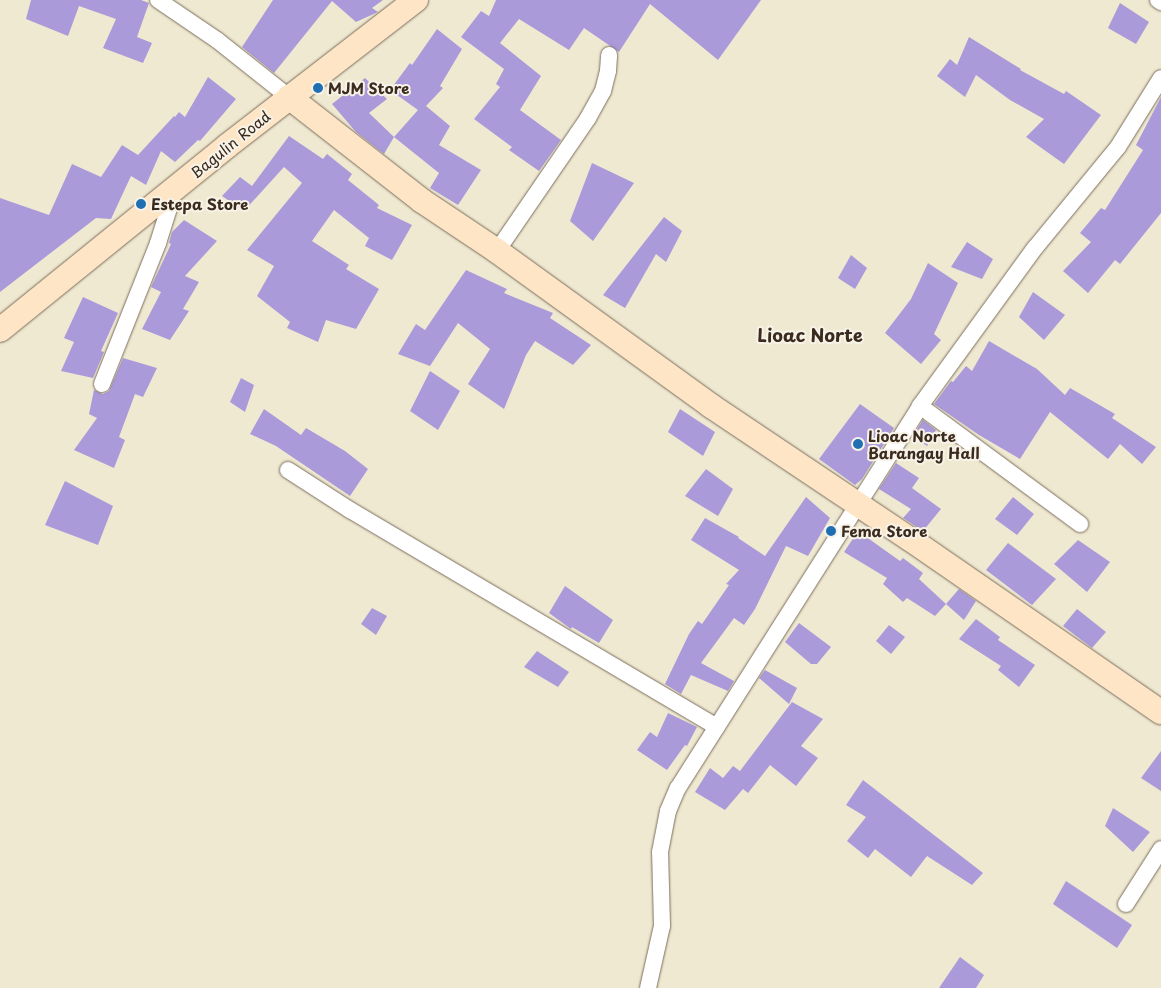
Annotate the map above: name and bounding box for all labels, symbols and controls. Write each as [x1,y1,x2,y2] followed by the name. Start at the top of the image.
[328,79,411,97] place label: MJM Store
[312,82,324,94] marker: MJM Store
[187,107,273,181] street label: Bagulin Road
[151,195,248,213] place label: Estepa Store
[135,198,147,210] marker: Estepa Store
[757,324,863,346] district label: Lioac Norte
[868,426,979,461] place label: Lioac Norte Barangay Hall
[852,438,864,450] marker: Lioac Norte Barangay Hall
[841,522,927,540] place label: Fema Store
[825,525,837,537] marker: Fema Store

